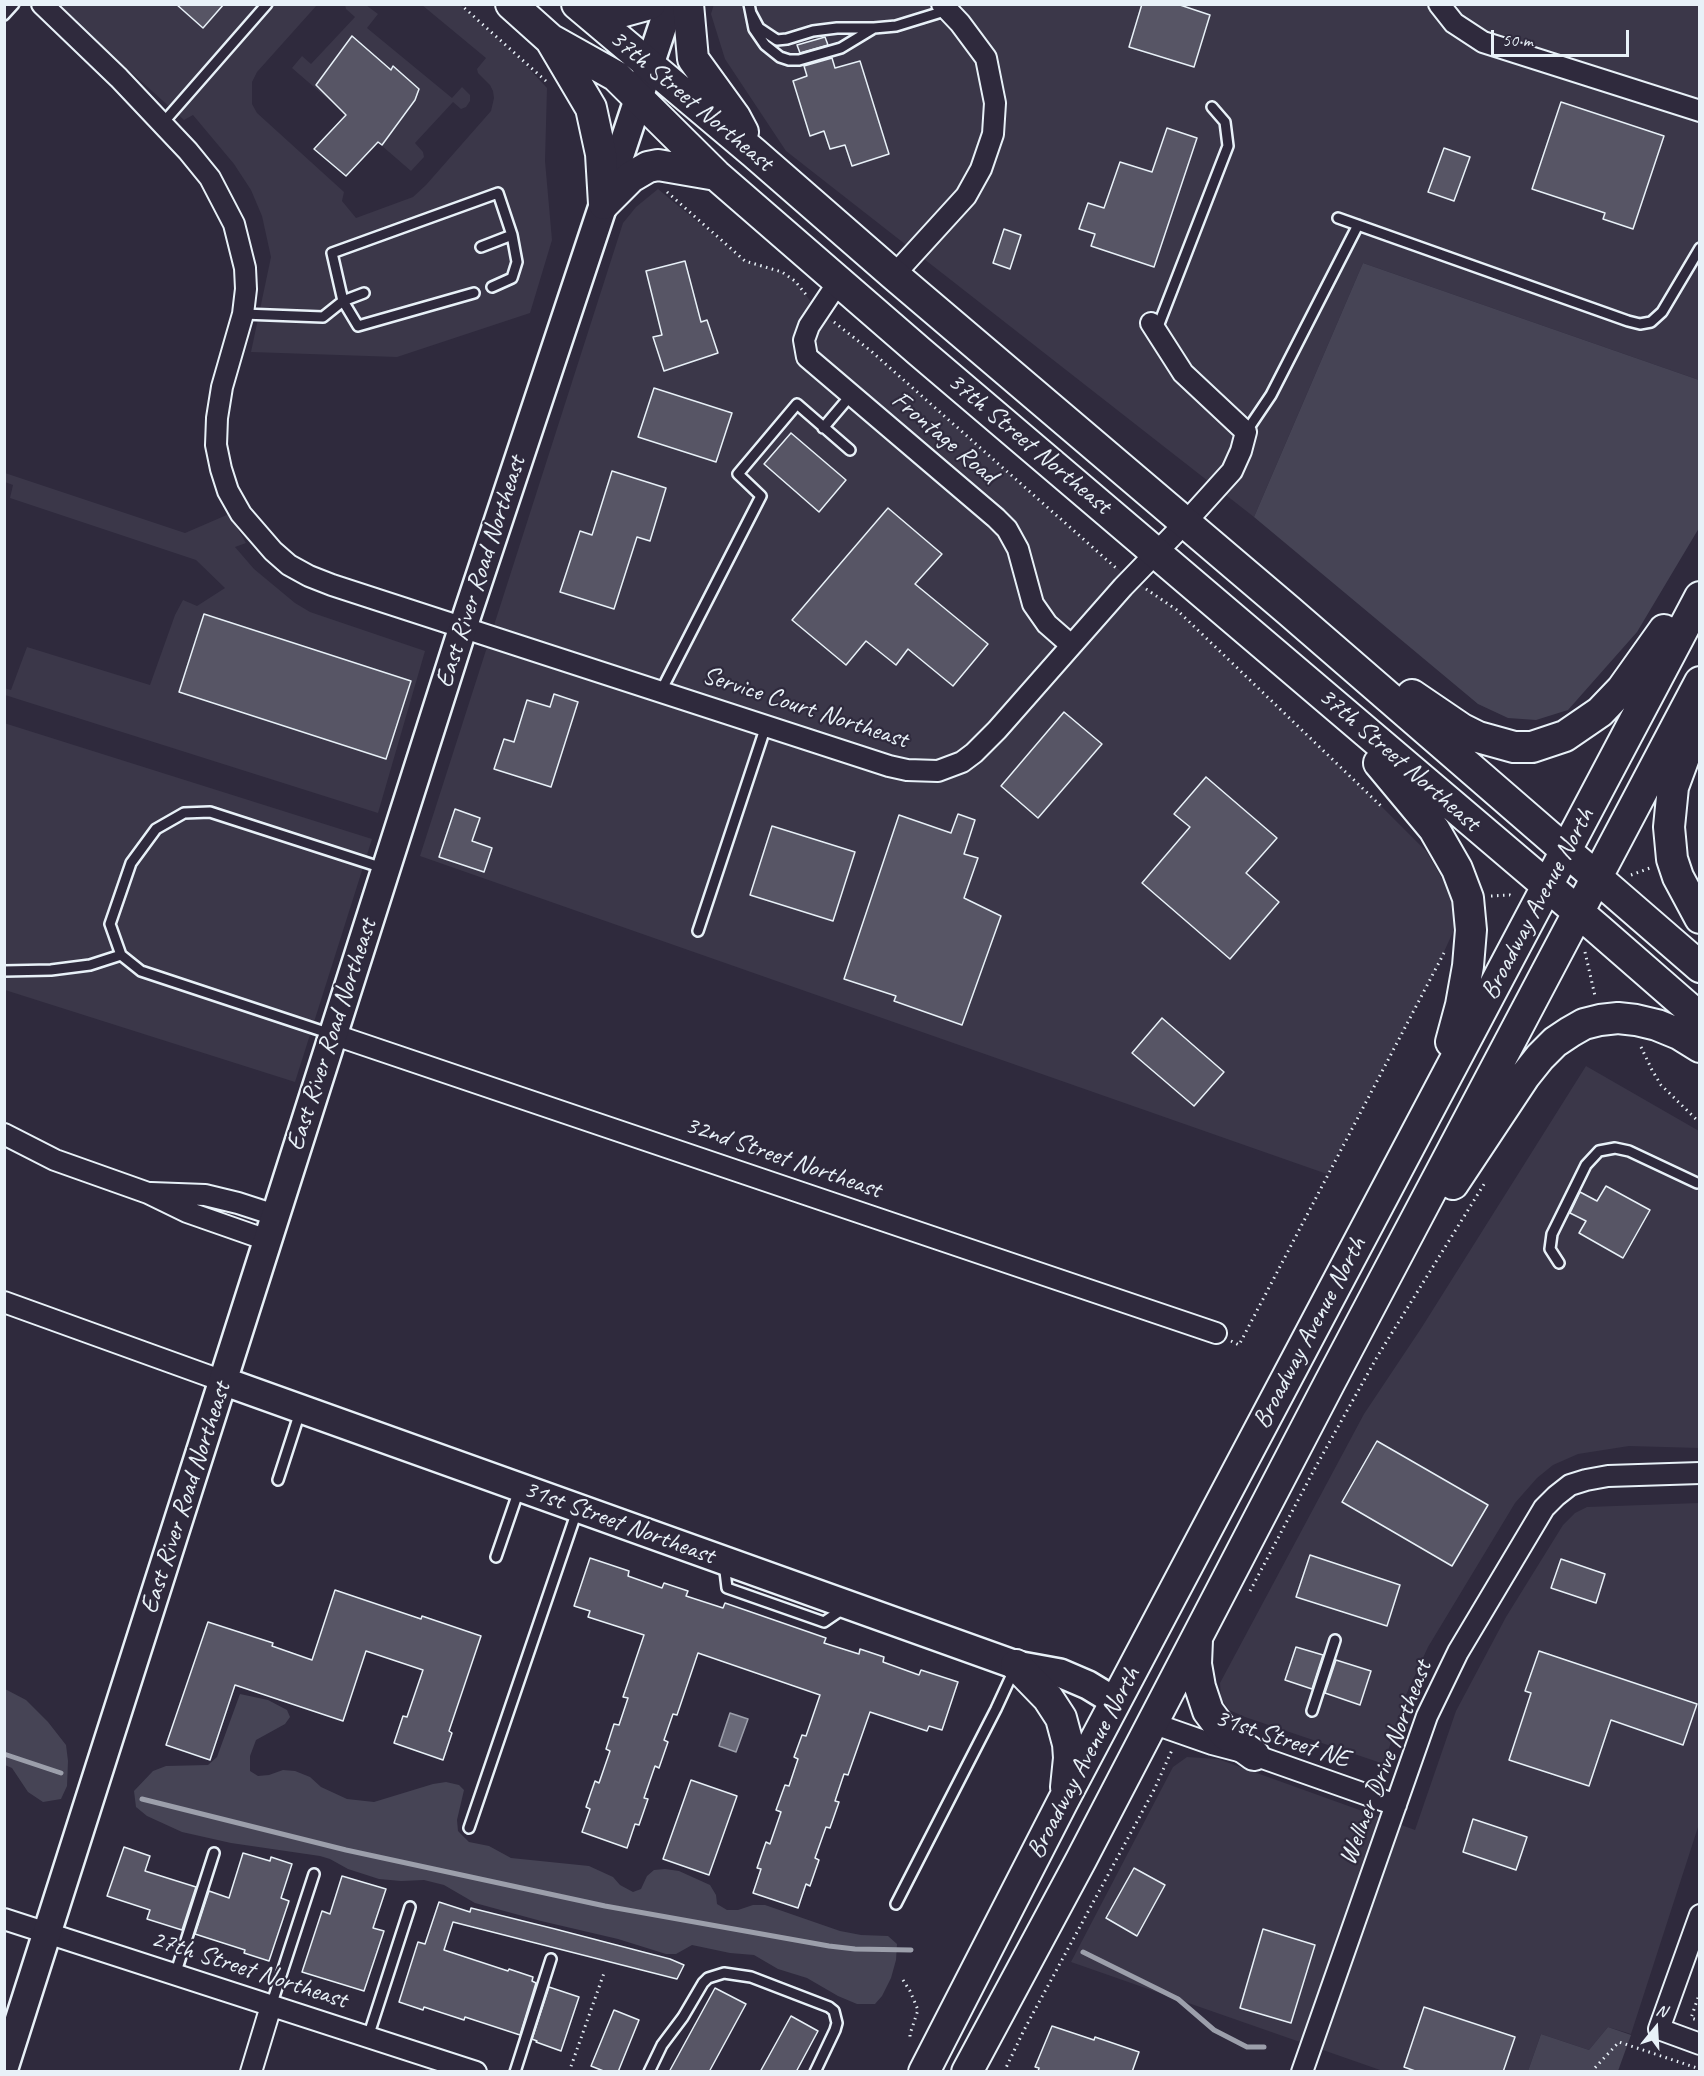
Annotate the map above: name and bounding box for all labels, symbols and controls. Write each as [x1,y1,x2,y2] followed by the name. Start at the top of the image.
[1494,18,1632,56] scale bar
[603,23,779,179] street label: 37th Street Northeast
[1502,29,1533,51] text: 50 m
[941,366,1117,522] street label: 37th Street Northeast
[885,385,1003,491] street label: Frontage Road
[429,452,533,692] street label: East River Road Northeast
[698,660,912,756] street label: Service Court Northeast
[1312,681,1486,839] street label: 37th Street Northeast
[1474,803,1602,1005] street label: Broadway Avenue North
[280,915,384,1155] street label: East River Road Northeast
[681,1110,885,1206] street label: 32nd Street Northeast
[1246,1232,1374,1434] street label: Broadway Avenue North
[134,1378,238,1618] street label: East River Road Northeast
[519,1474,719,1572] street label: 31st Street Northeast
[1333,1656,1439,1870] street label: Wellner Drive Northeast
[1020,1662,1148,1864] street label: Broadway Avenue North
[1211,1703,1353,1775] street label: 31st Street NE
[147,1924,351,2016] street label: 27th Street Northeast
[1626,1998,1686,2058] north arrow
[1654,2000,1669,2022] text: N

